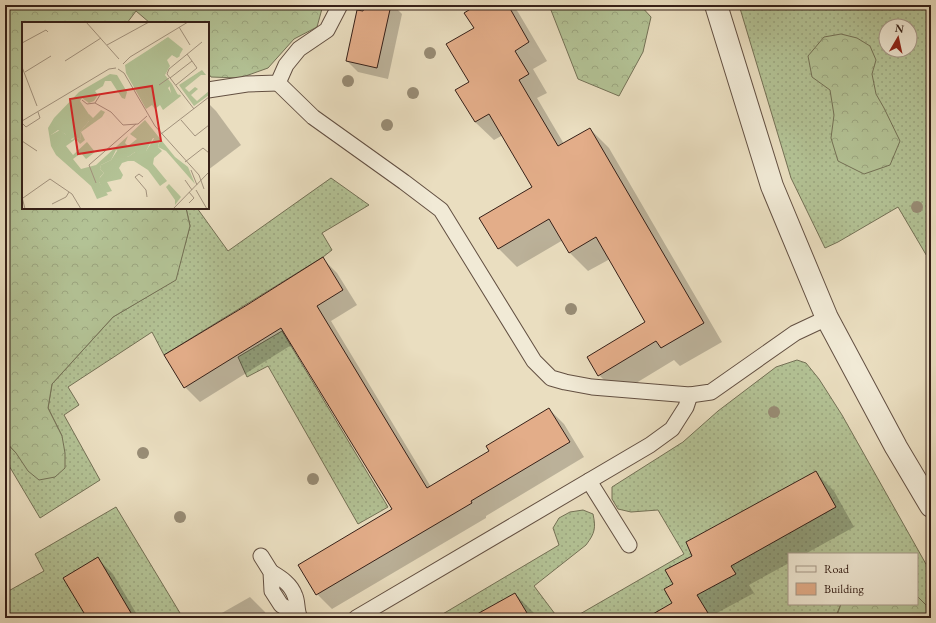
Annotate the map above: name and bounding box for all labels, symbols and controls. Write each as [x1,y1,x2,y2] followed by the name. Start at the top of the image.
[878,18,918,58] north arrow
[894,21,905,36] text: N
[22,22,209,209] inset map
[788,553,918,605] legend
[824,561,850,577] text: Road
[824,581,865,597] text: Building

